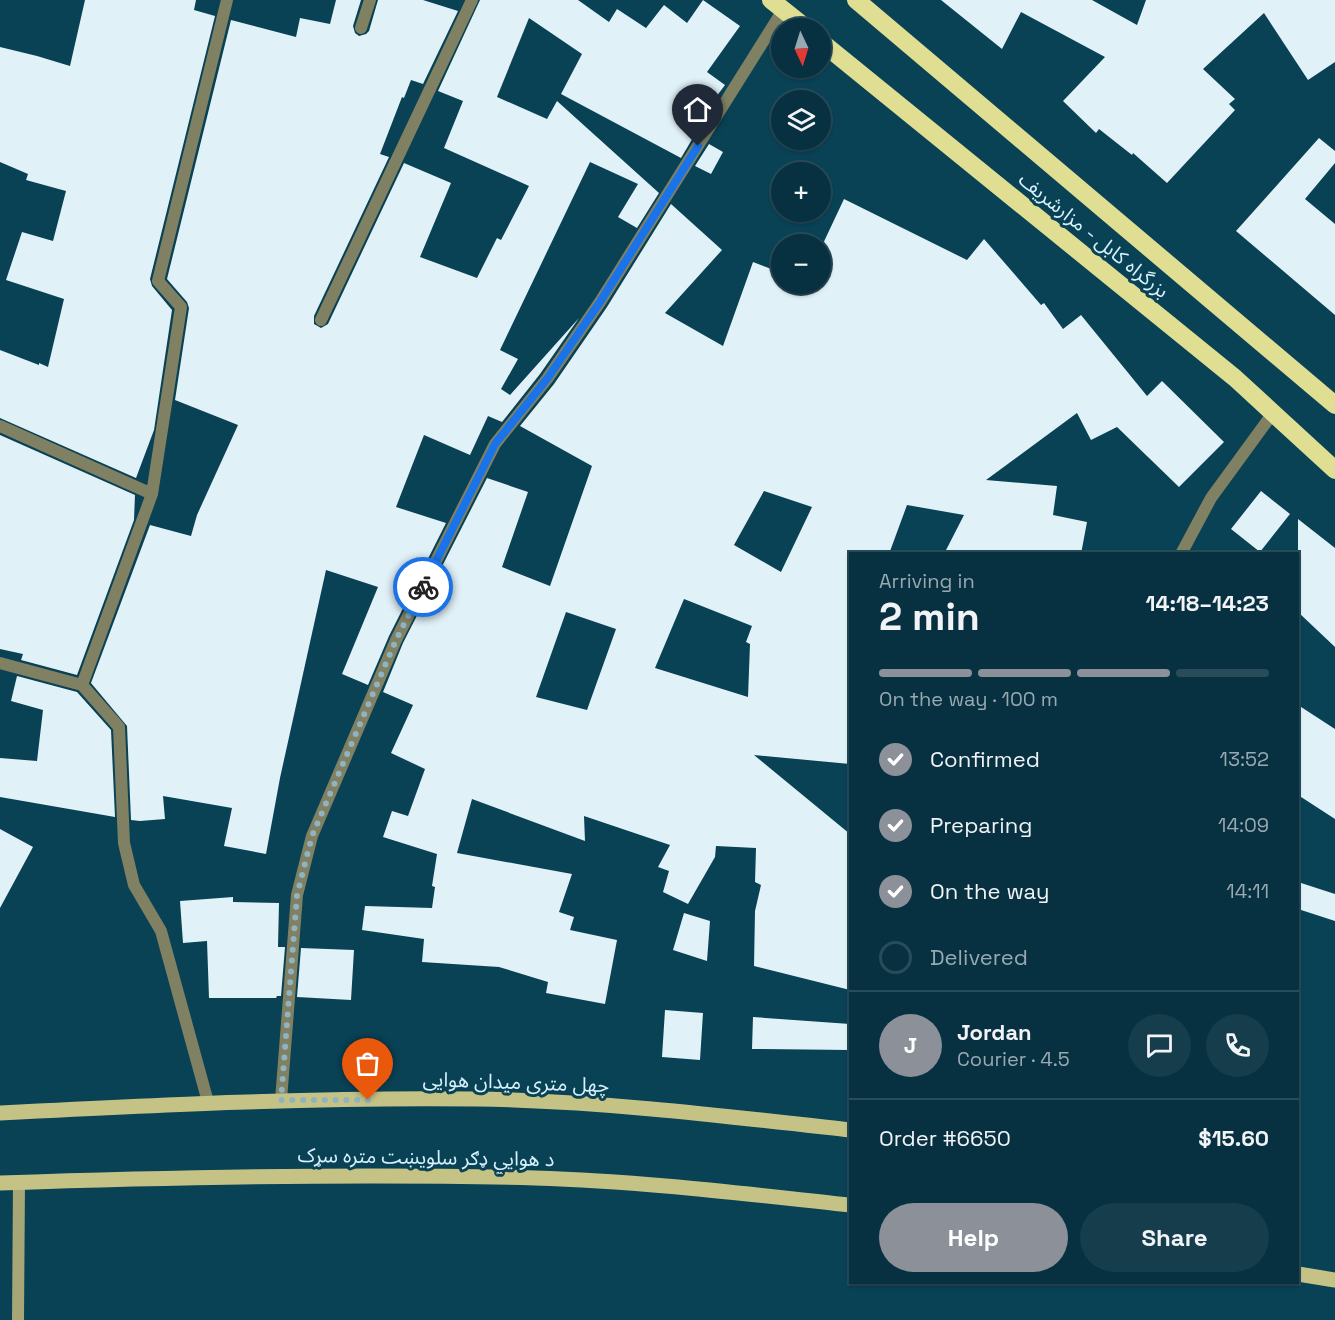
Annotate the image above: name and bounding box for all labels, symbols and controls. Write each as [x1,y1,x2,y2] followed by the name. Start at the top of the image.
[771,18,831,78] north arrow
[771,18,831,294] map controls
[672,84,723,146] pin
[771,90,831,150] button: layers
[681,93,714,126] icon: home
[771,162,831,222] button: +
[1013,166,1175,304] street label: بزرگراه کابل - مزارشریف
[771,234,831,294] button: −
[393,557,453,617] courier
[879,568,975,594] text: Arriving in
[407,571,440,604] icon: bike
[1146,589,1269,617] text: 14:18–14:23
[879,592,980,641] text: 2 min
[879,686,1058,712] text: On the way · 100 m
[879,743,912,776] icon: check
[930,745,1040,773] text: Confirmed
[1220,746,1269,772] text: 13:52
[879,809,912,842] icon: check
[930,811,1032,839] text: Preparing
[1218,812,1269,838] text: 14:09
[879,875,912,908] icon: check
[930,877,1049,905] text: On the way
[1226,878,1269,904] text: 14:11
[930,943,1028,971] text: Delivered
[1128,1014,1191,1077] button: chat
[1206,1014,1269,1077] button: phone
[957,1018,1032,1046] text: Jordan
[904,1031,917,1059] text: J
[342,1038,393,1100] pin
[957,1046,1070,1072] text: Courier · 4.5
[351,1047,384,1080] icon: bag
[422,1066,610,1098] street label: چهل متری میدان هوایی
[879,1124,1011,1152] text: Order #6650
[1198,1124,1269,1152] text: $15.60
[297,1142,555,1175] street label: د هوايي ډګر سلویښت متره سړک
[879,1203,1068,1272] button: Help
[1080,1203,1269,1272] button: Share

